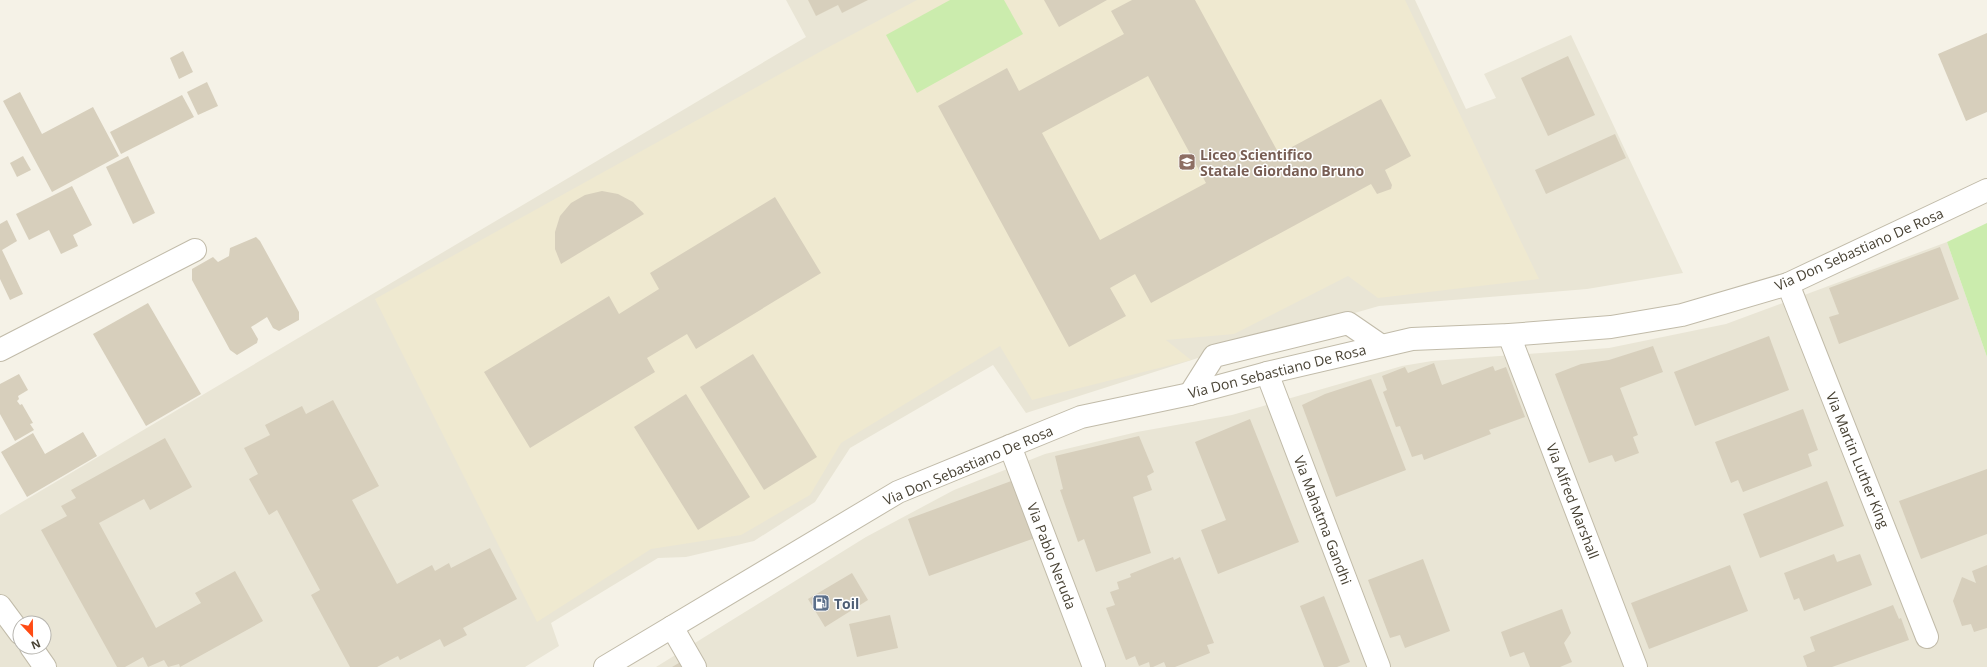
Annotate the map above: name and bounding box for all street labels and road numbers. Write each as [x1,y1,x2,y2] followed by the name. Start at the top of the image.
[1772,203,1946,295] street label: Via Don Sebastiano De Rosa
[1186,340,1368,402] street label: Via Don Sebastiano De Rosa
[1822,389,1894,531] street label: Via Martin Luther King
[880,421,1056,509] street label: Via Don Sebastiano De Rosa
[1542,440,1604,562] street label: Via Alfred Marshall
[1290,453,1356,587] street label: Via Mahatma Gandhi
[1023,500,1081,612] street label: Via Pablo Neruda

